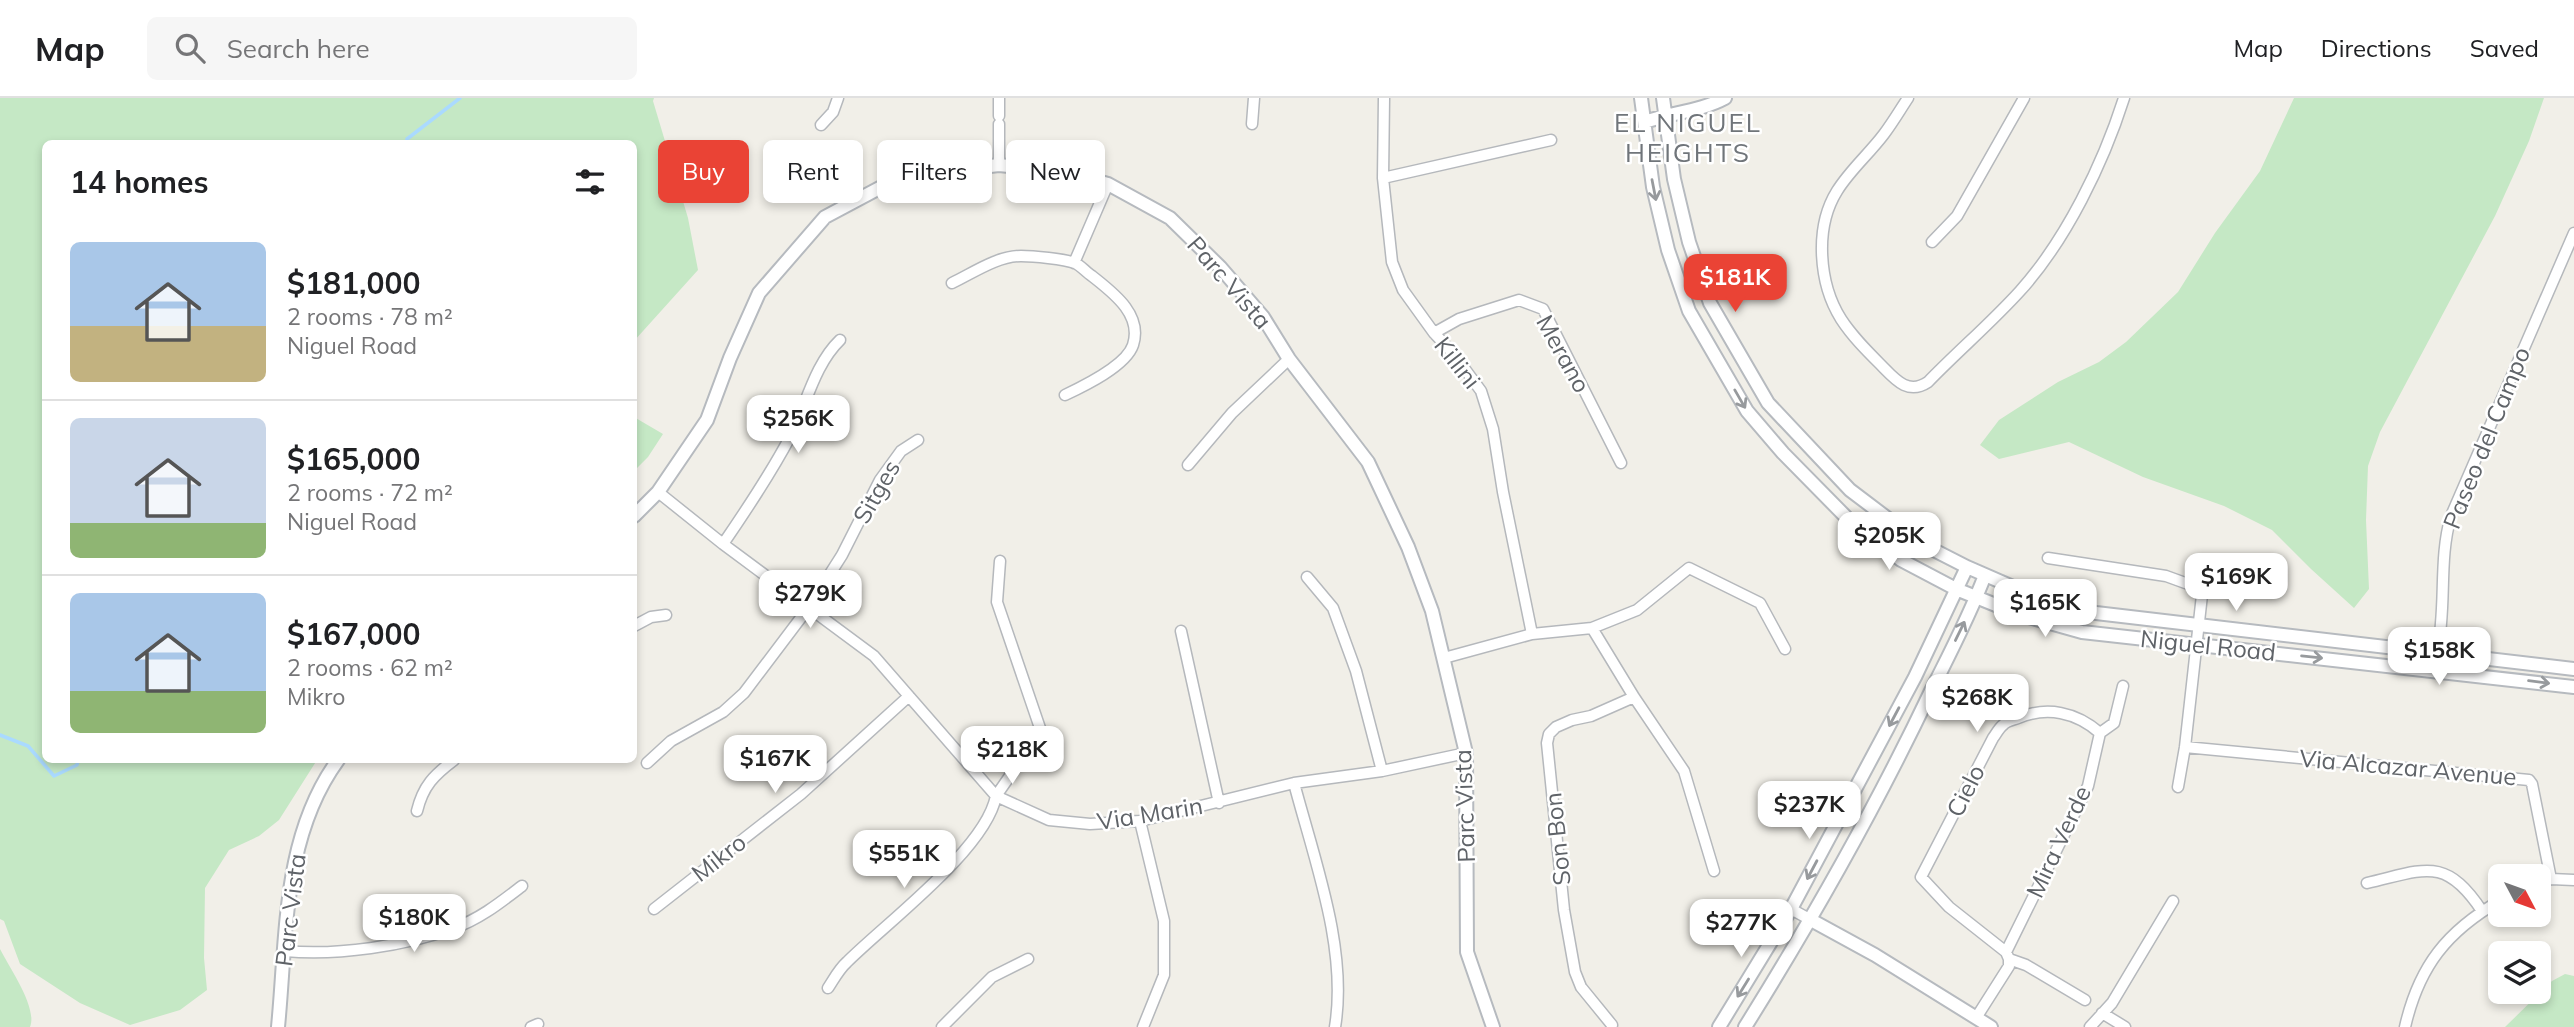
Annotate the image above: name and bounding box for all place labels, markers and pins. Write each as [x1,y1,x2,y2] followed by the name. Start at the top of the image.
[1686,254,1784,314] pin: $181K
[749,396,847,455] pin: $256K
[1840,512,1938,572] pin: $205K
[2187,554,2285,613] pin: $169K
[761,570,859,630] pin: $279K
[1996,580,2094,639] pin: $165K
[2390,628,2488,687] pin: $158K
[1928,674,2026,734] pin: $268K
[963,726,1061,786] pin: $218K
[726,736,824,795] pin: $167K
[1760,782,1858,841] pin: $237K
[855,830,953,890] pin: $551K
[365,894,463,954] pin: $180K
[1692,900,1790,959] pin: $277K

